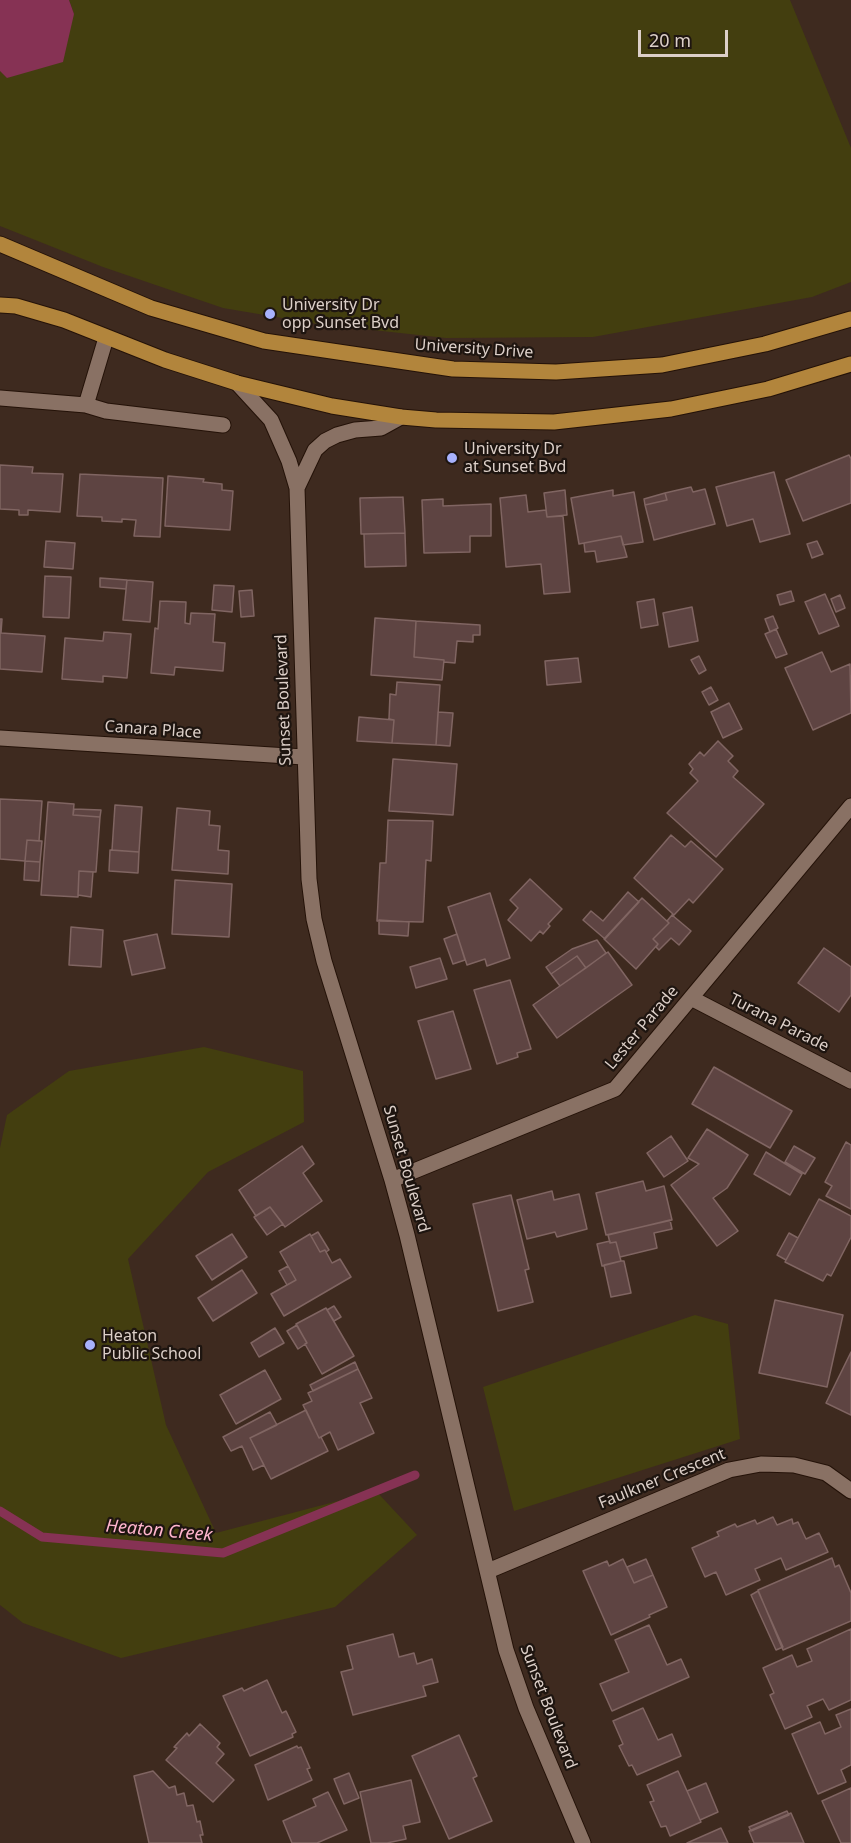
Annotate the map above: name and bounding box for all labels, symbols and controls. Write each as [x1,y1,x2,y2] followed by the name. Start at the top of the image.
[641,18,731,56] scale bar
[649,28,691,52] text: 20 m
[282,295,399,333] place label: University Dr opp Sunset Bvd
[263,307,277,321] marker: University Dr opp Sunset Bvd
[414,335,534,363] street label: University Drive
[464,439,566,477] place label: University Dr at Sunset Bvd
[445,451,459,465] marker: University Dr at Sunset Bvd
[272,634,296,766] street label: Sunset Boulevard
[104,717,202,743] street label: Canara Place
[601,982,683,1074] street label: Lester Parade
[726,990,832,1056] street label: Turana Parade
[379,1103,433,1235] street label: Sunset Boulevard
[102,1326,201,1364] place label: Heaton Public School
[83,1338,97,1352] marker: Heaton Public School
[596,1445,728,1513] street label: Faulkner Crescent
[105,1516,213,1546] water label: Heaton Creek
[516,1642,580,1772] street label: Sunset Boulevard

